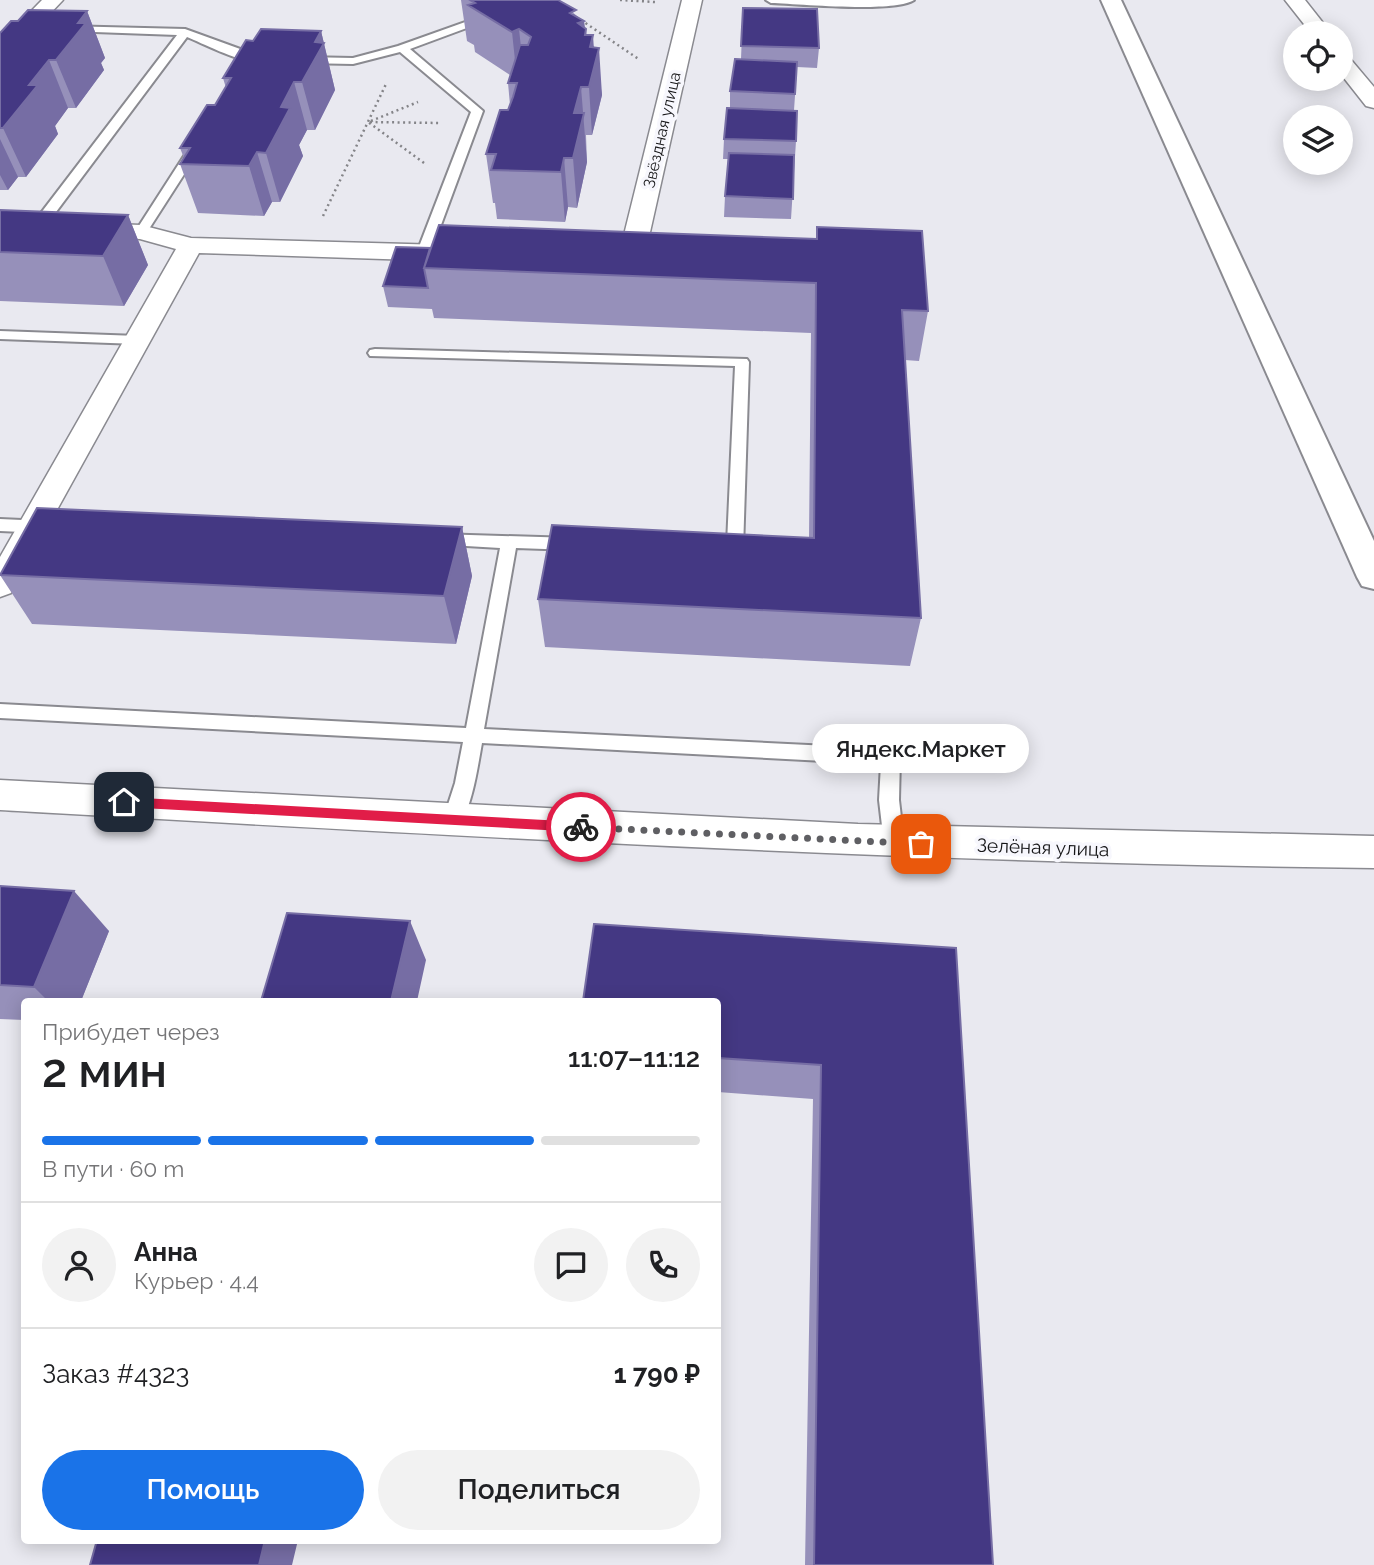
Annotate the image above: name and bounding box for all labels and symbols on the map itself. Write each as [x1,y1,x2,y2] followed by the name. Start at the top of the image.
[639,70,685,190] street label: Звёздная улица
[813,725,1030,774] callout: Яндекс.Маркет
[94,772,154,832] pin
[546,792,616,862] courier
[891,814,951,874] pin
[976,834,1110,860] street label: Зелёная улица

